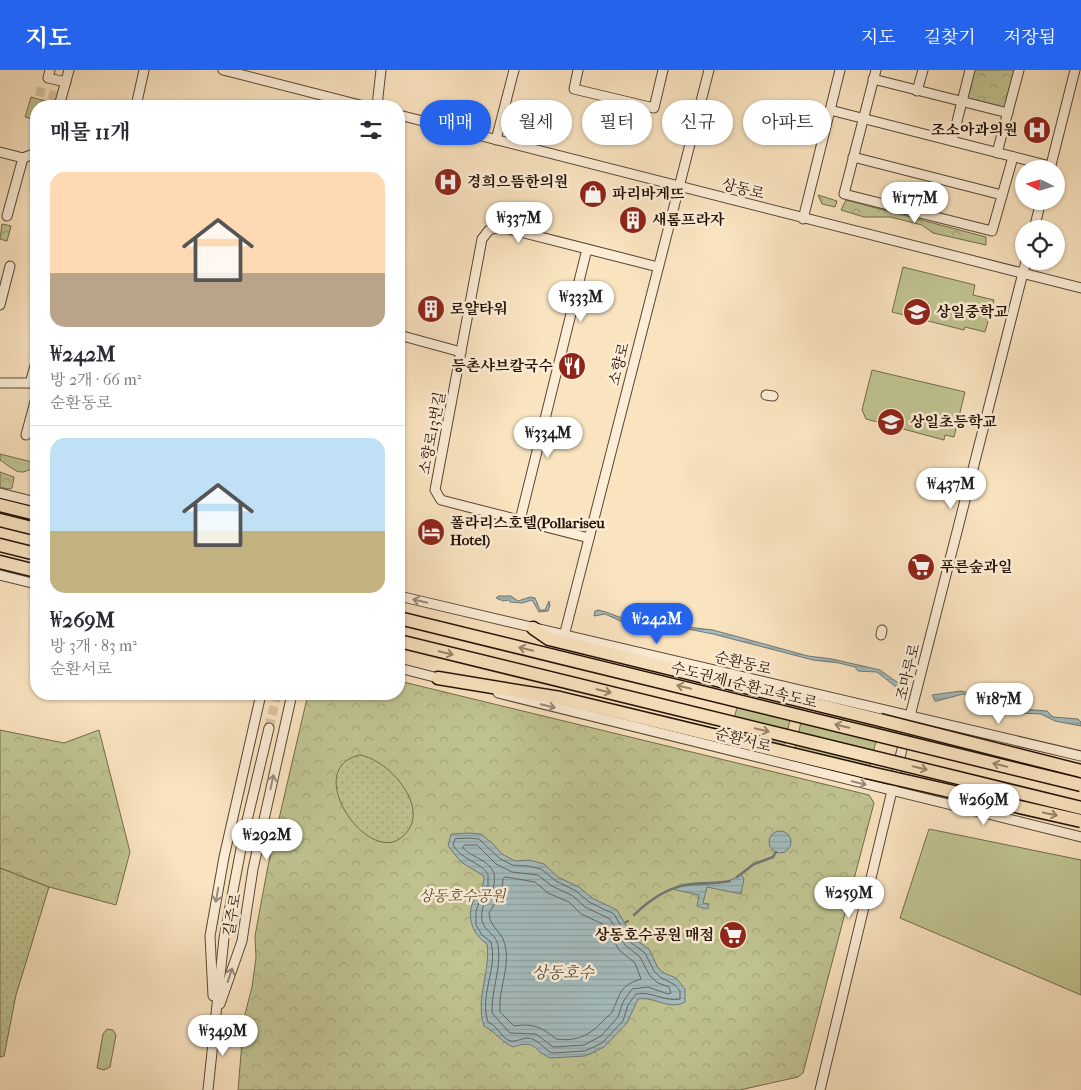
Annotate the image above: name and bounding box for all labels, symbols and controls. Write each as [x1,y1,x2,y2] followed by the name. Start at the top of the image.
[25,24,71,52] text: 지도
[861,27,896,48] text: 지도
[924,27,976,48] text: 길찾기
[1004,27,1056,48] text: 저장됨
[420,100,491,145] chip: 매매
[501,100,572,145] chip: 월세
[582,100,652,145] chip: 필터
[662,100,733,145] chip: 신규
[743,100,831,145] chip: 아파트
[1022,115,1052,145] hospital icon: 조소아과의원
[357,116,385,144] icon: filters
[50,120,130,144] text: 매물 11개
[931,121,1018,139] place label: 조소아과의원
[1015,160,1065,210] north arrow
[1015,160,1065,270] map controls
[433,167,463,197] hospital icon: 경희으뜸한의원
[467,173,568,191] place label: 경희으뜸한의원
[720,175,767,203] street label: 상동로
[578,179,608,209] shop icon: 파리바게뜨
[880,182,950,224] pin: ₩177M
[612,185,685,203] place label: 파리바게뜨
[892,188,938,207] text: ₩177M
[484,202,554,244] pin: ₩337M
[173,205,263,295] icon: home
[618,205,648,235] building icon: 새롬프라자
[497,208,541,227] text: ₩337M
[652,211,725,229] place label: 새롬프라자
[1015,220,1065,270] button: locate
[546,280,616,323] pin: ₩333M
[559,287,603,306] text: ₩333M
[416,294,446,324] building icon: 로얄타워
[902,297,932,327] school or university icon: 상일중학교
[450,300,508,318] place label: 로얄타워
[936,303,1009,321] place label: 상일중학교
[605,340,633,387] street label: 소향로
[50,342,116,366] text: ₩242M
[557,351,587,381] restaurant icon: 등촌샤브칼국수
[452,357,554,375] place label: 등촌샤브칼국수
[50,370,141,389] text: 방 2개 · 66 m²
[415,390,449,476] street label: 소향로13번길
[50,393,112,412] text: 순환동로
[876,407,906,437] school or university icon: 상일초등학교
[910,413,997,431] place label: 상일초등학교
[513,416,583,459] pin: ₩334M
[525,423,571,442] text: ₩334M
[916,468,986,510] pin: ₩437M
[173,470,263,560] icon: home
[927,474,975,493] text: ₩437M
[450,514,605,549] place label: 폴라리스호텔(Pollariseu Hotel)
[416,517,446,547] hotel icon: 폴라리스호텔(Pollariseu Hotel)
[906,552,936,582] supermarket icon: 푸른숲과일
[940,558,1012,576] place label: 푸른숲과일
[412,596,428,605] one-way arrow
[622,602,692,645] pin: ₩242M
[50,608,115,632] text: ₩269M
[632,609,682,628] text: ₩242M
[50,636,137,655] text: 방 3개 · 83 m²
[892,641,924,702] street label: 조마루로
[519,644,535,653] one-way arrow
[713,648,774,678] street label: 순환동로
[438,649,454,658] one-way arrow
[669,658,820,712] street label: 수도권제1순환고속도로
[50,659,112,678] text: 순환서로
[676,682,692,691] one-way arrow
[964,682,1034,725] pin: ₩187M
[596,687,612,696] one-way arrow
[976,689,1022,708] text: ₩187M
[539,702,555,711] one-way arrow
[834,721,850,730] one-way arrow
[713,724,774,756] street label: 순환서로
[753,725,769,735] one-way arrow
[992,760,1008,769] one-way arrow
[911,764,927,773] one-way arrow
[268,775,277,791] one-way arrow
[850,778,866,788] one-way arrow
[949,784,1019,826] pin: ₩269M
[959,790,1009,809] text: ₩269M
[1042,810,1058,819] one-way arrow
[232,818,302,861] pin: ₩292M
[243,825,291,844] text: ₩292M
[814,876,884,919] pin: ₩259M
[825,883,873,902] text: ₩259M
[212,887,221,903] one-way arrow
[419,887,507,905] park label: 상동호수공원
[219,892,245,938] street label: 길주로
[718,920,748,950] supermarket icon: 상동호수공원 매점
[595,926,714,944] place label: 상동호수공원 매점
[532,963,595,982] water label: 상동호수
[226,967,236,983] one-way arrow
[188,1014,258,1057] pin: ₩349M
[199,1021,247,1040] text: ₩349M

